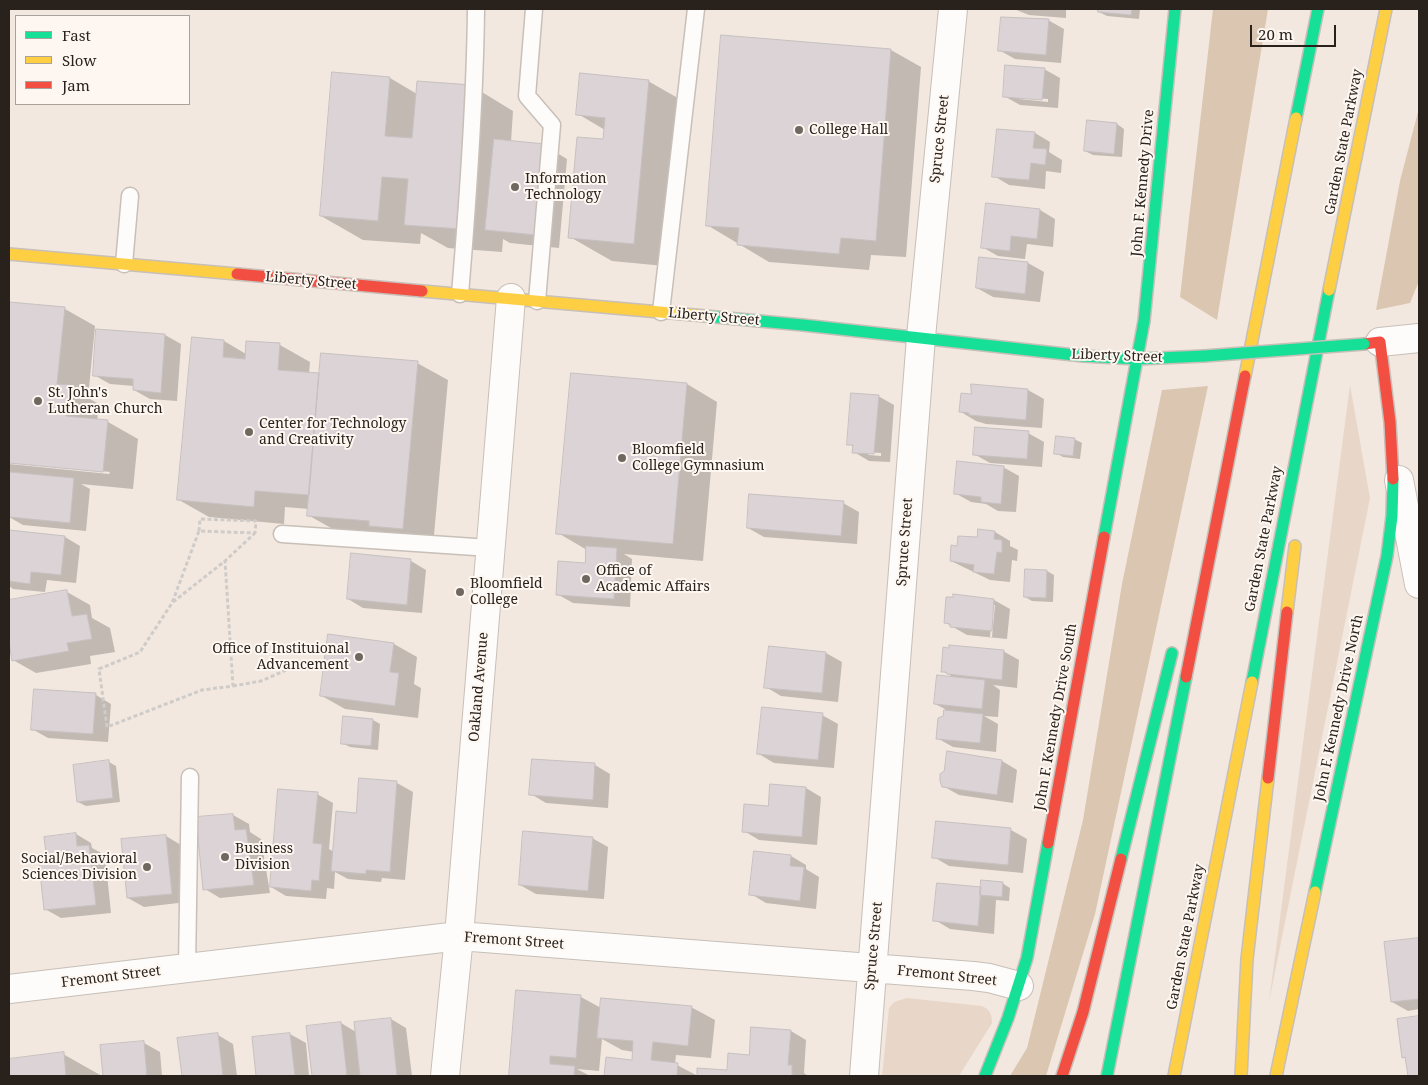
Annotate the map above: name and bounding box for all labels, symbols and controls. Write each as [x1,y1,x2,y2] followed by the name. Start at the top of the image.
[15,15,190,105] legend
[1253,15,1339,47] scale bar
[1258,24,1293,44] text: 20 m
[62,25,91,45] text: Fast
[62,50,96,70] text: Slow
[1322,68,1366,216] street label: Garden State Parkway
[62,75,90,95] text: Jam
[927,94,953,184] street label: Spruce Street
[1128,109,1158,257] street label: John F. Kennedy Drive
[809,122,888,138] place label: College Hall
[793,124,805,136] marker: College Hall
[525,171,607,203] place label: Information Technology
[509,181,521,193] marker: Information Technology
[265,269,357,293] street label: Liberty Street
[668,305,760,329] street label: Liberty Street
[1071,346,1163,366] street label: Liberty Street
[48,385,163,418] place label: St. John's Lutheran Church
[32,395,44,407] marker: St. John's Lutheran Church
[259,416,406,448] place label: Center for Technology and Creativity
[243,426,255,438] marker: Center for Technology and Creativity
[632,442,764,474] place label: Bloomfield College Gymnasium
[616,452,628,464] marker: Bloomfield College Gymnasium
[1242,465,1286,613] street label: Garden State Parkway
[894,497,916,587] street label: Spruce Street
[596,563,710,596] place label: Office of Academic Affairs
[580,573,592,585] marker: Office of Academic Affairs
[470,576,543,608] place label: Bloomfield College
[454,586,466,598] marker: Bloomfield College
[1311,613,1367,803] street label: John F. Kennedy Drive North
[1031,622,1081,812] street label: John F. Kennedy Drive South
[466,631,492,743] street label: Oakland Avenue
[212,641,349,674] place label: Office of Instituional Advancement
[353,651,365,663] marker: Office of Instituional Advancement
[235,841,293,874] place label: Business Division
[21,851,137,884] place label: Social/Behavioral Sciences Division
[219,851,231,863] marker: Business Division
[141,861,153,873] marker: Social/Behavioral Sciences Division
[1164,863,1208,1011] street label: Garden State Parkway
[862,901,886,991] street label: Spruce Street
[463,929,565,953] street label: Fremont Street
[896,962,998,990] street label: Fremont Street
[60,963,162,991] street label: Fremont Street

